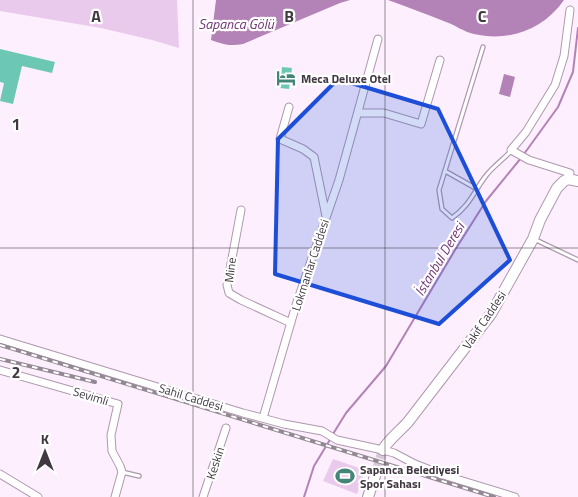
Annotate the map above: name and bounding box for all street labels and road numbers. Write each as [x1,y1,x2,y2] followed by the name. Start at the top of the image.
[286,217,334,313] street label: Lokmanlar Caddesi
[219,256,241,284] street label: Mine
[457,287,511,353] street label: Vakıf Caddesi
[156,378,226,416] street label: Sahil Caddesi
[71,382,111,410] street label: Sevimli
[201,444,229,482] street label: Keskin

